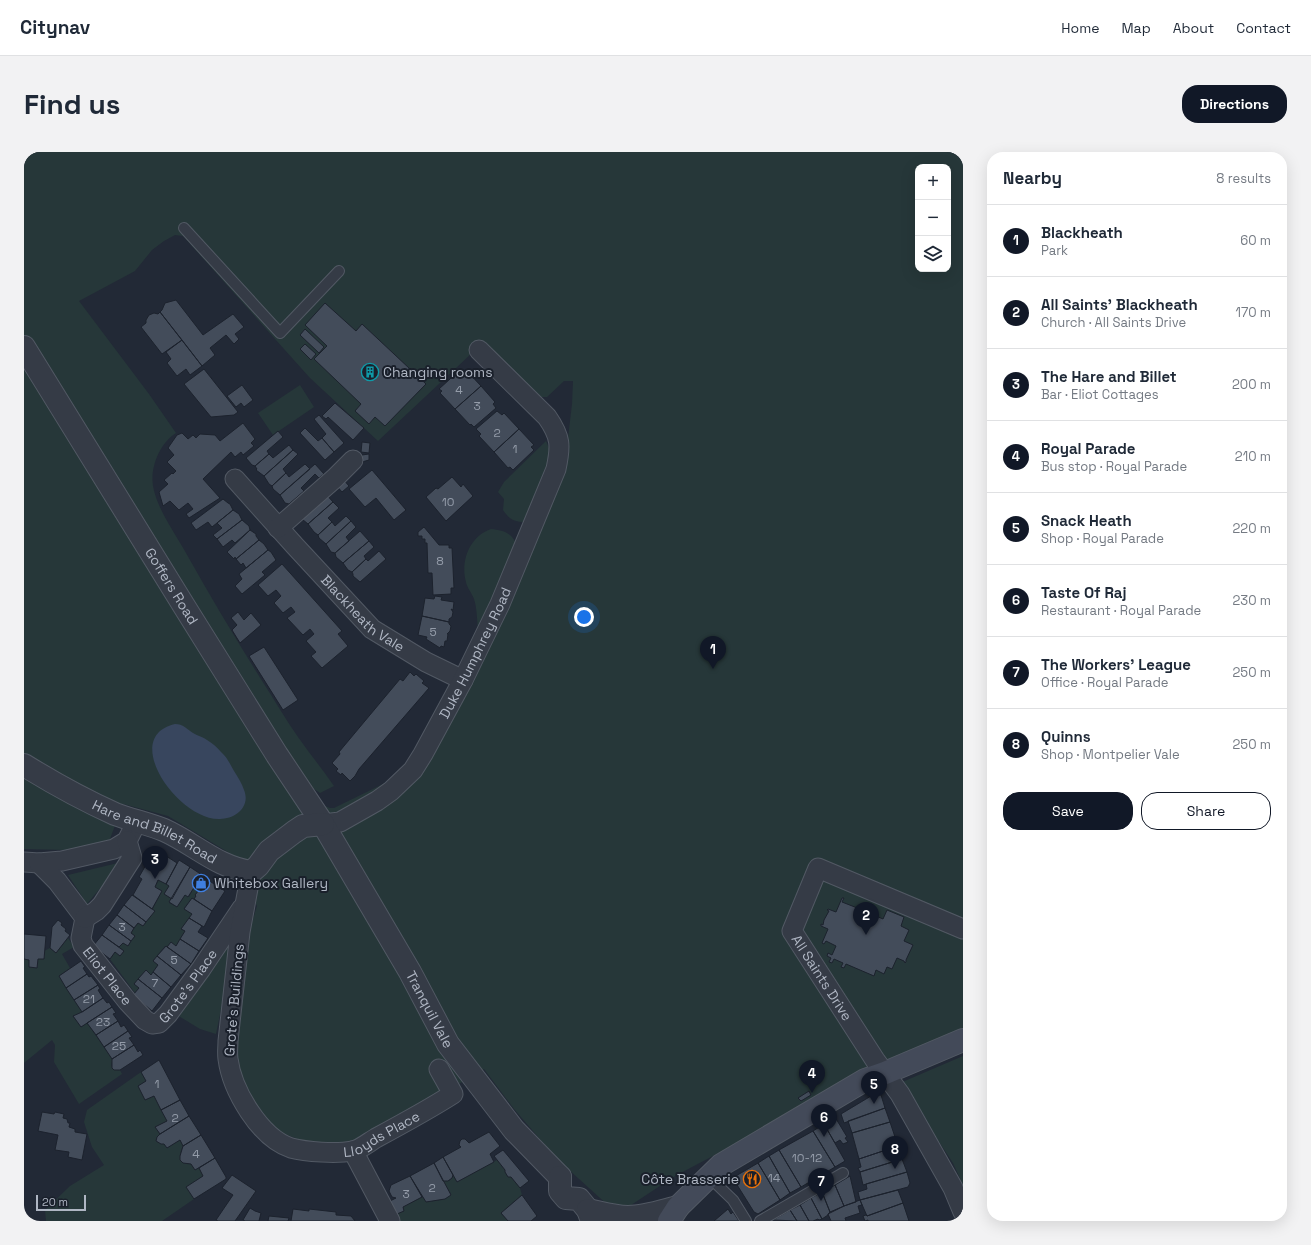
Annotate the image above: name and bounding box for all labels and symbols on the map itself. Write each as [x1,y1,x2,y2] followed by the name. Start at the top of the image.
[360,362,380,382] building icon: Changing rooms
[383,363,493,381] place label: Changing rooms
[455,382,463,398] house number: 4
[473,398,481,414] house number: 3
[493,425,501,441] house number: 2
[512,441,518,457] house number: 1
[442,494,454,510] house number: 10
[141,544,202,628] street label: Goffers Road
[436,553,444,569] house number: 8
[317,571,408,656] street label: Blackheath Vale
[435,585,515,722] street label: Duke Humphrey Road
[574,607,594,627] your location
[429,624,437,640] house number: 5
[700,636,726,669] pin: 1
[89,796,220,868] street label: Hare and Billet Road
[142,846,168,879] pin: 3
[191,873,211,893] shop icon: Whitebox Gallery
[214,874,328,892] place label: Whitebox Gallery
[853,902,879,935] pin: 2
[118,919,126,935] house number: 3
[788,931,856,1024] street label: All Saints Drive
[79,943,136,1009] street label: Eliot Place
[220,943,248,1057] street label: Grote's Buildings
[155,946,221,1027] street label: Grote's Place
[170,952,178,968] house number: 5
[402,968,457,1051] street label: Tranquil Vale
[152,975,159,991] house number: 7
[83,991,95,1007] house number: 21
[96,1014,110,1030] house number: 23
[112,1038,126,1054] house number: 25
[799,1060,825,1093] pin: 4
[861,1071,887,1104] pin: 5
[154,1076,160,1092] house number: 1
[811,1104,837,1137] pin: 6
[342,1107,423,1161] street label: Lloyds Place
[171,1110,179,1126] house number: 2
[882,1136,908,1169] pin: 8
[192,1146,200,1162] house number: 4
[792,1150,822,1166] house number: 10-12
[808,1168,834,1201] pin: 7
[742,1169,762,1189] restaurant icon: Côte Brasserie
[641,1170,739,1188] place label: Côte Brasserie
[768,1170,781,1186] house number: 14
[428,1180,436,1196] house number: 2
[402,1186,410,1202] house number: 3
[36,1193,86,1212] scale bar

